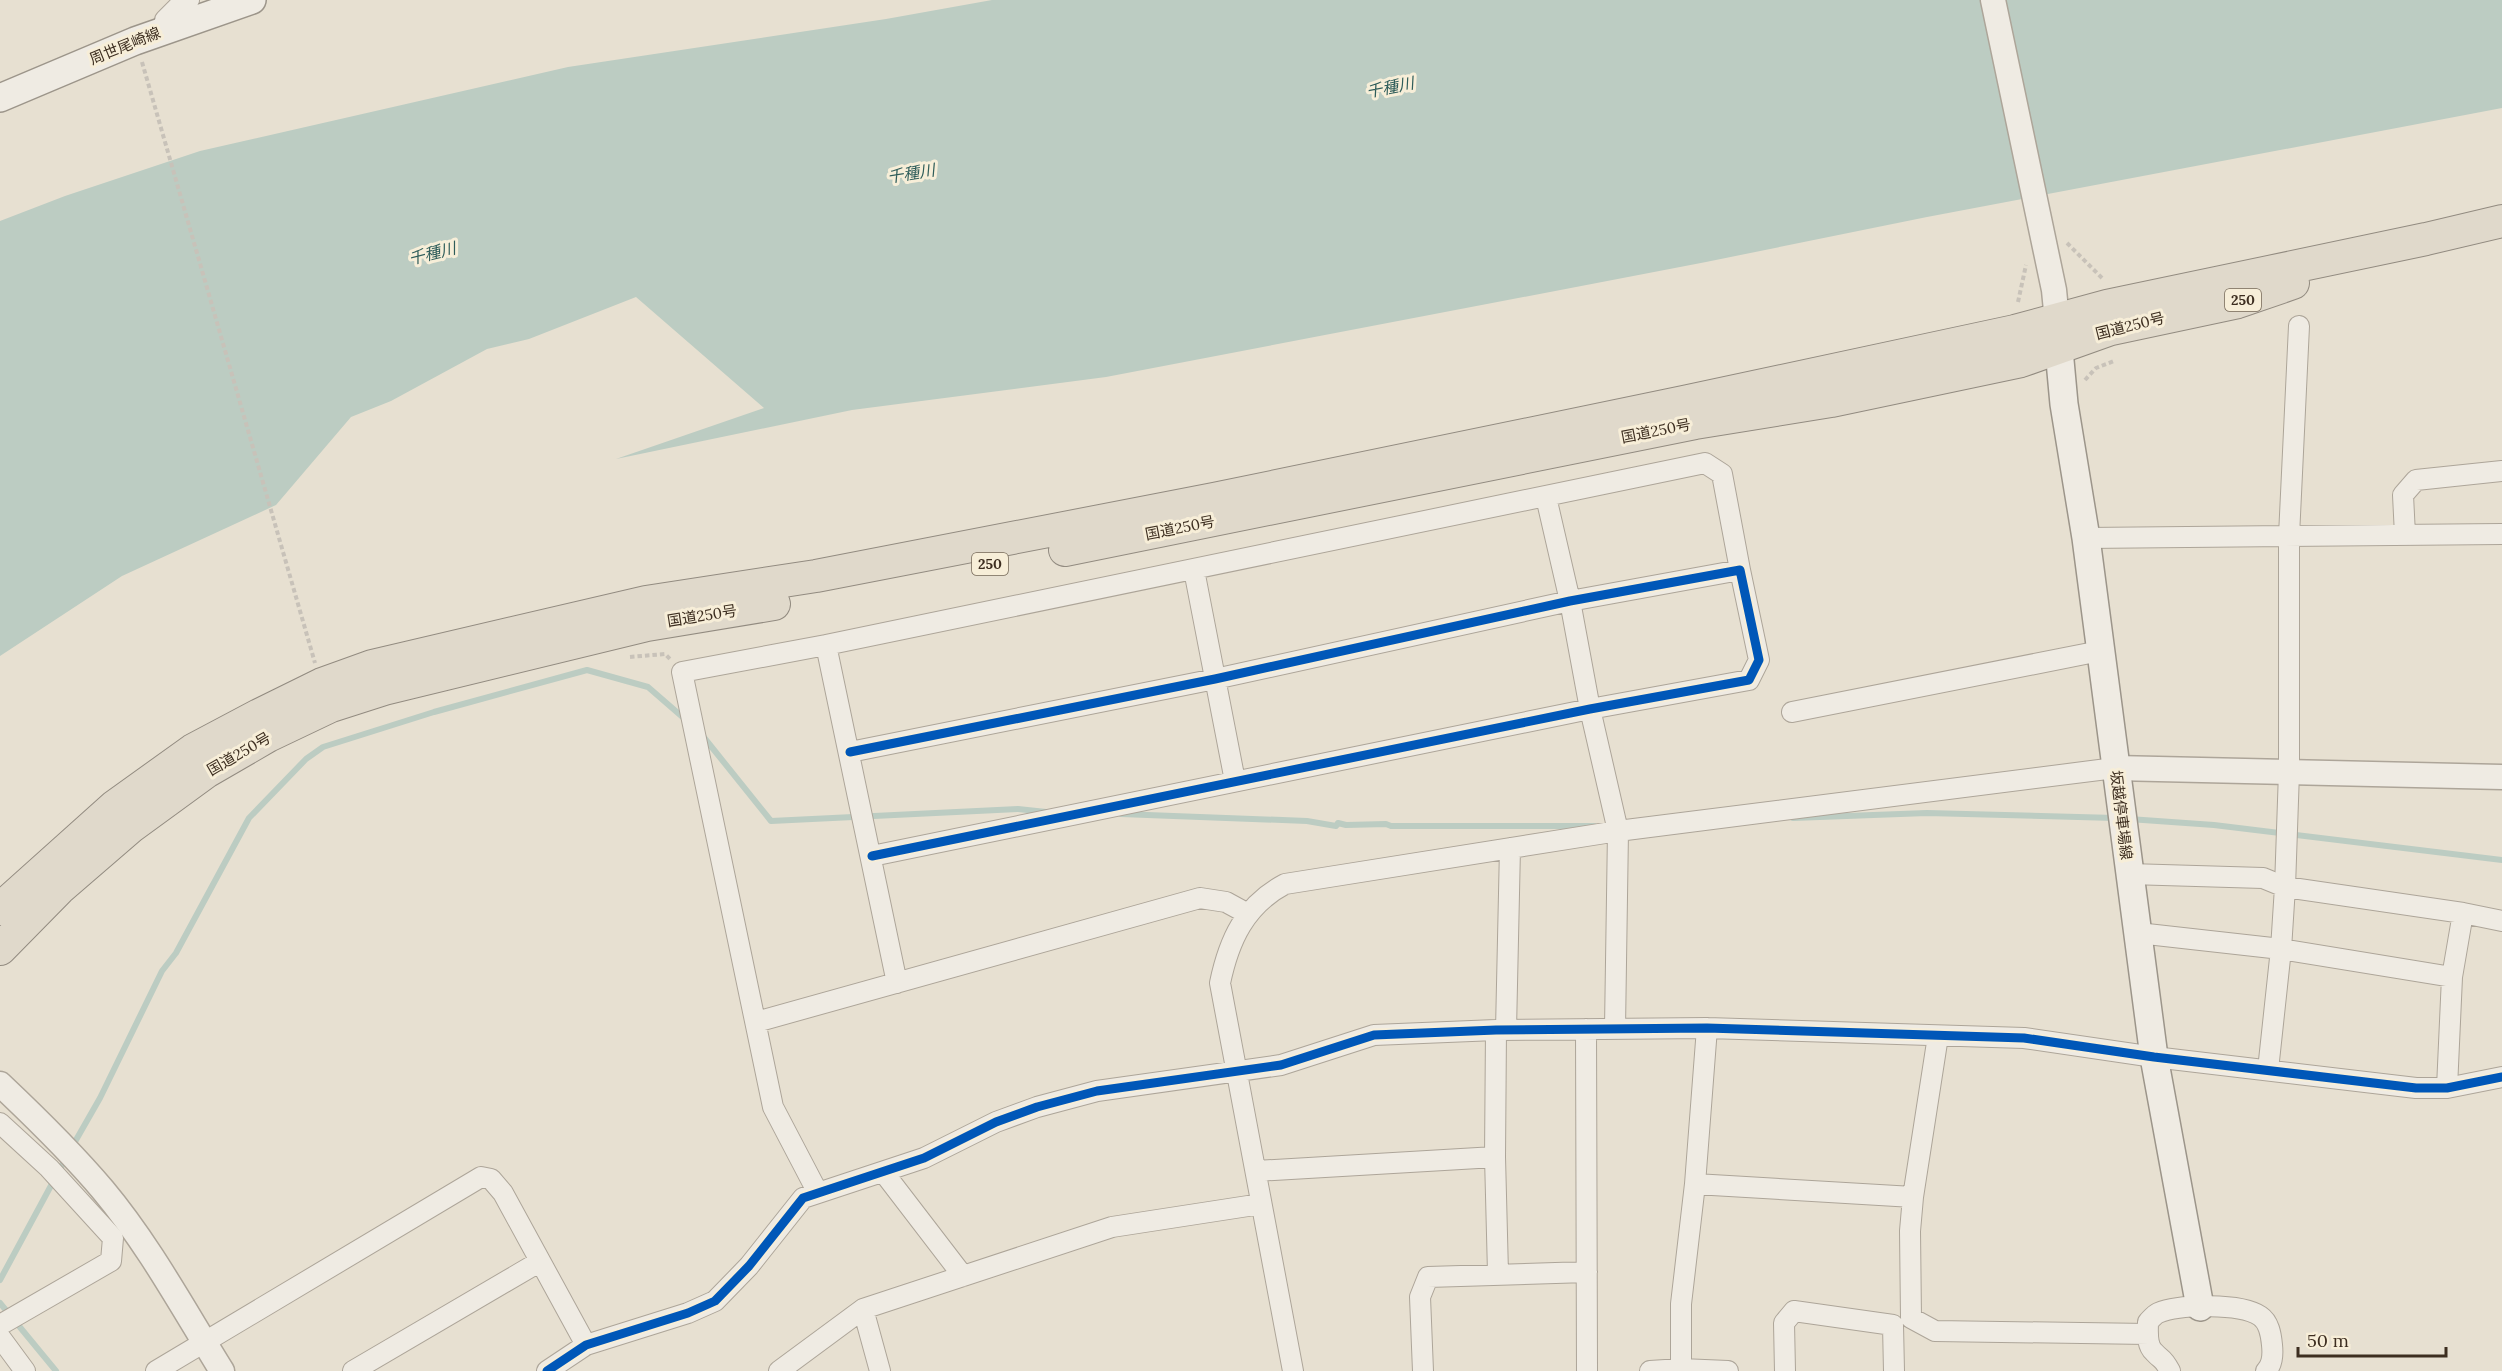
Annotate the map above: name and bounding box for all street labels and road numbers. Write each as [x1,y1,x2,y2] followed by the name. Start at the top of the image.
[86,23,163,68] street label: 周世尾崎線
[2225,289,2261,311] road number: 250
[2093,308,2166,343] street label: 国道250号
[1619,414,1692,447] street label: 国道250号
[1143,511,1216,544] street label: 国道250号
[972,553,1008,575] road number: 250
[666,601,738,630] street label: 国道250号
[203,728,274,779] street label: 国道250号
[2107,769,2136,861] street label: 坂越停車場線

